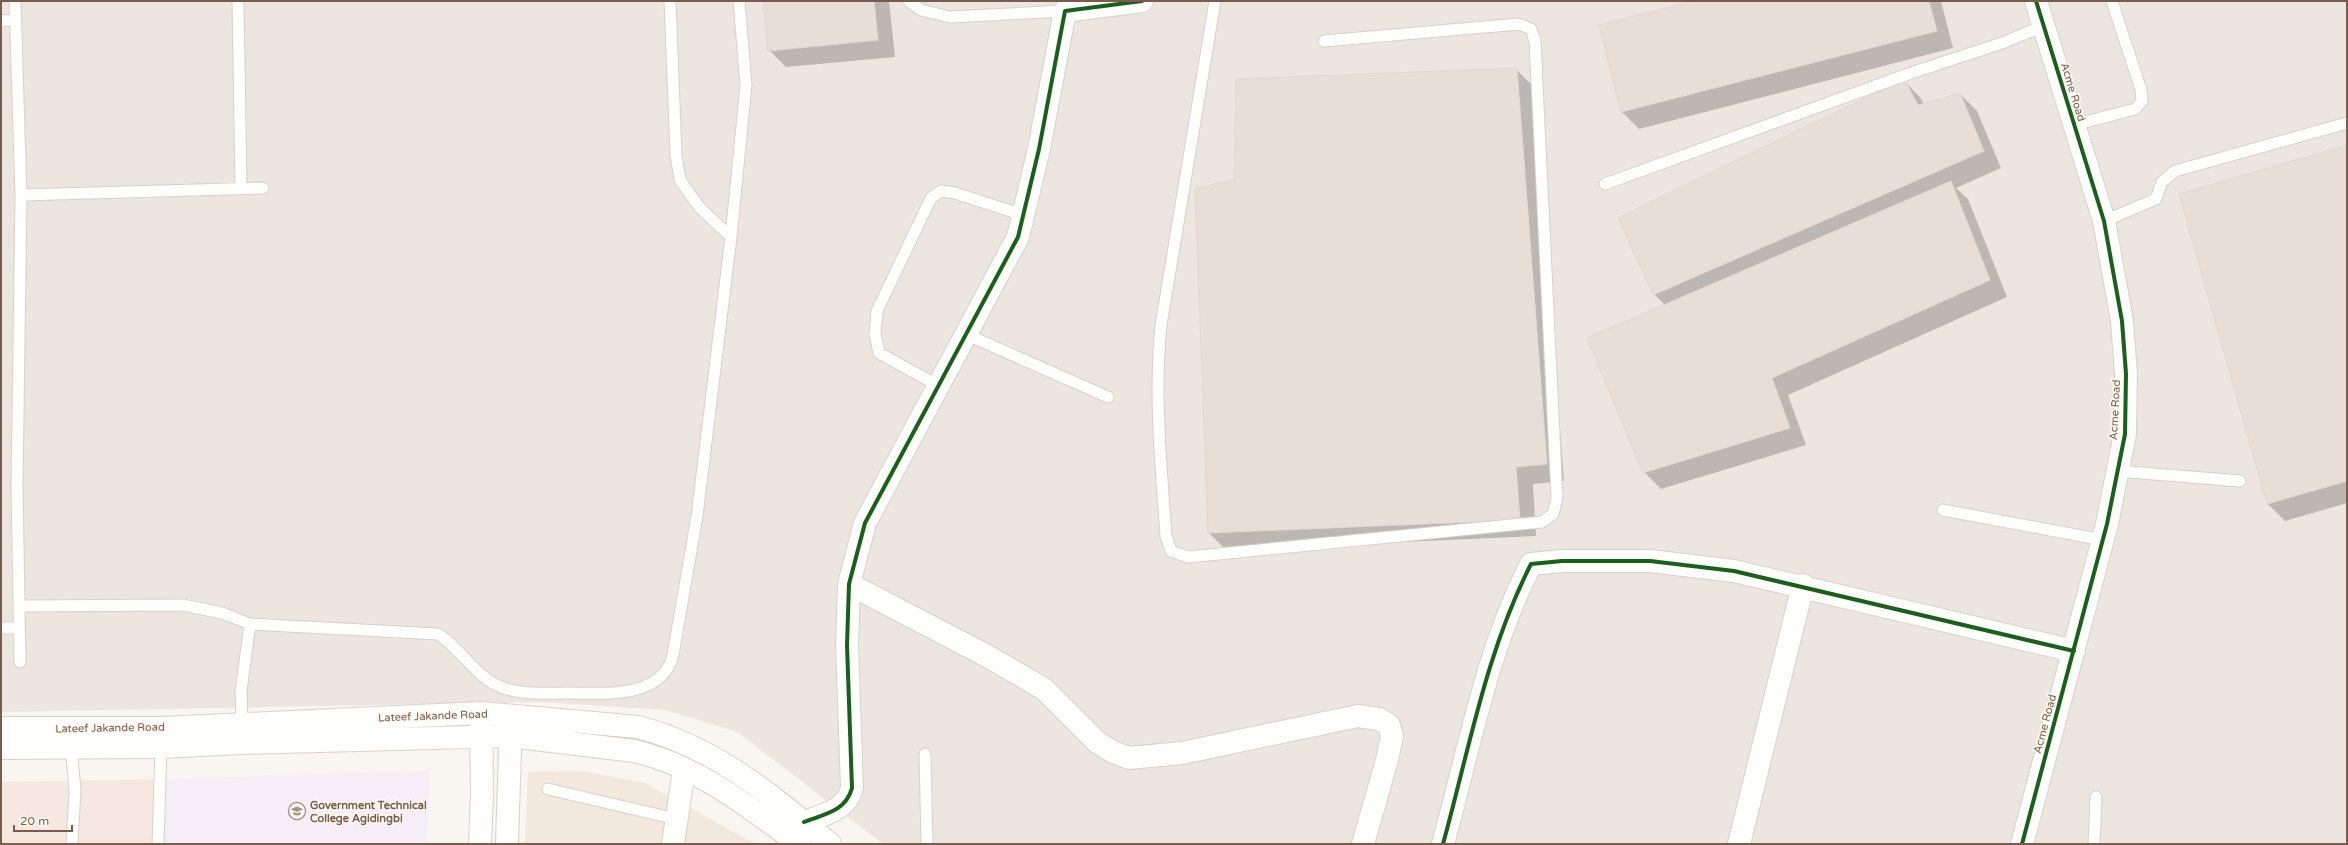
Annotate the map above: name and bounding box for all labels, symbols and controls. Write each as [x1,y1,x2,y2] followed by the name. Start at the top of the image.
[2058,61,2088,123] street label: Acme Road
[2107,379,2123,441] street label: Acme Road
[2031,693,2059,755] street label: Acme Road
[378,708,488,724] street label: Lateef Jakande Road
[55,721,165,735] street label: Lateef Jakande Road
[310,799,427,826] place label: Government Technical College Agidingbi
[287,801,307,821] school or university icon: Government Technical College Agidingbi
[14,807,72,833] scale bar
[20,814,49,828] text: 20 m

